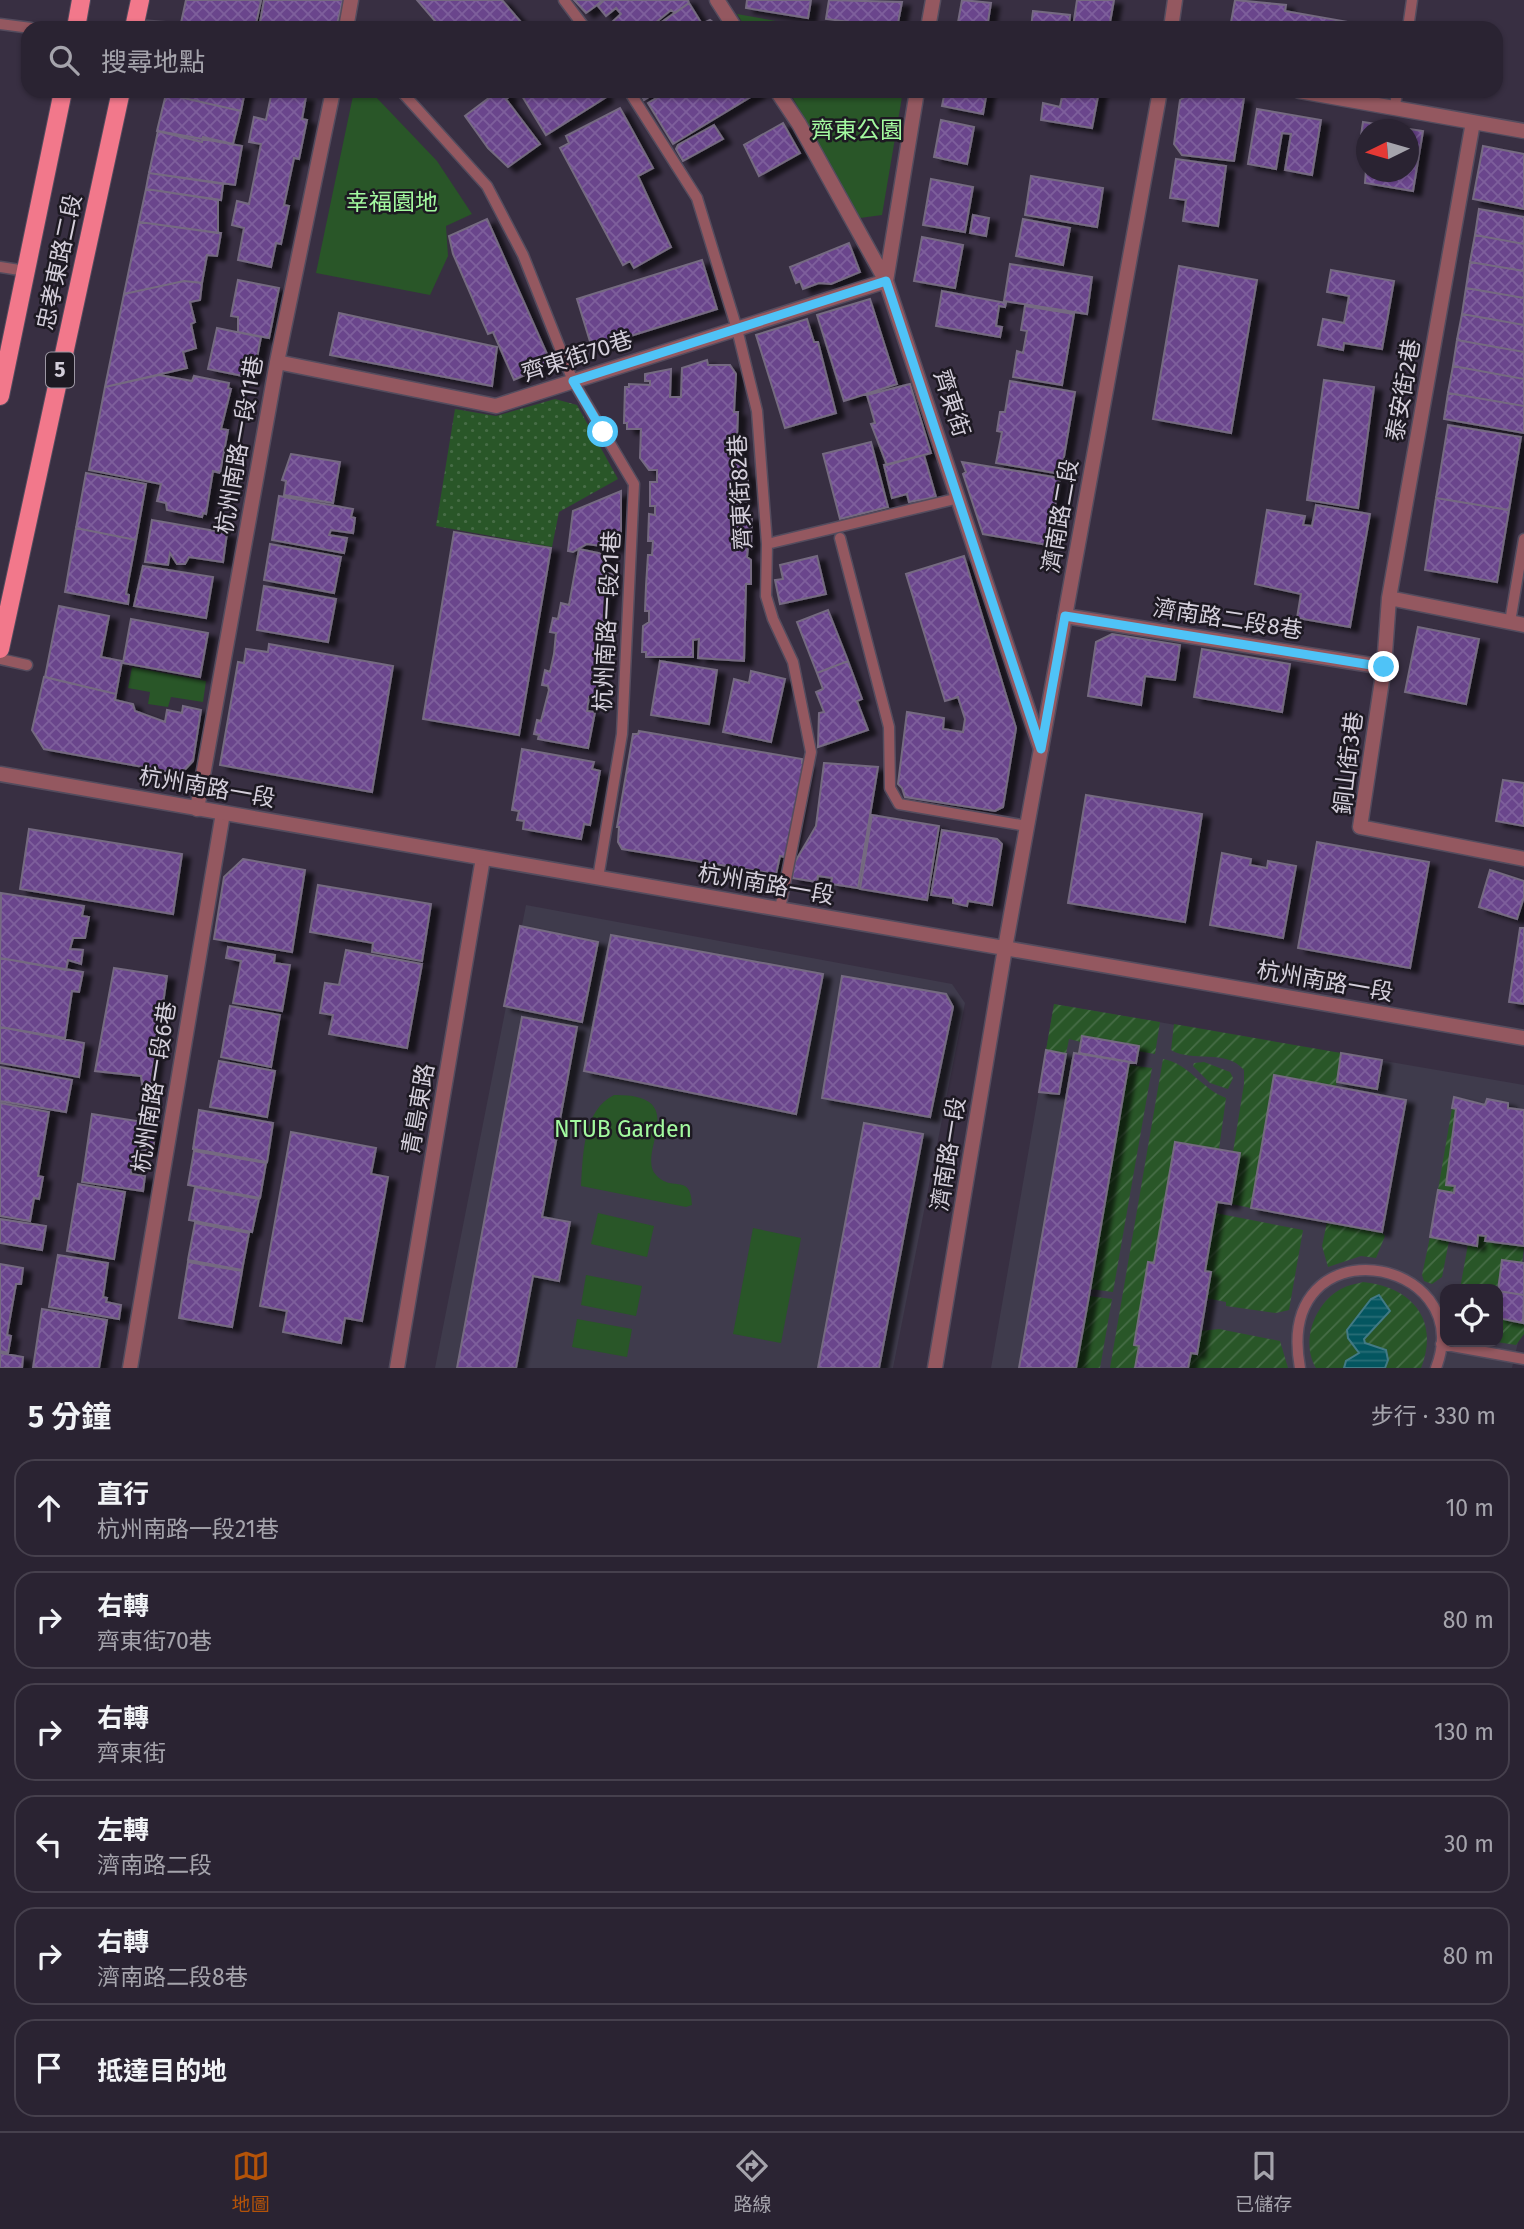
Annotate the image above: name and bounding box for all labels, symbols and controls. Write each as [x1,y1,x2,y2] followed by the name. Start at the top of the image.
[21,21,1503,98] search box
[45,41,83,79] icon: search
[101,47,205,78] text: 搜尋地點
[811,116,903,144] park label: 齊東公園
[1356,119,1419,182] north arrow
[346,188,438,216] park label: 幸福園地
[31,192,87,332] street label: 忠孝東路二段
[518,325,636,387] street label: 齊東街70巷
[1380,337,1426,443] street label: 泰安街2巷
[46,352,74,388] road number: 5
[210,354,268,536] street label: 杭州南路一段11巷
[928,366,976,440] street label: 齊東街
[587,416,618,447] route start
[723,433,757,551] street label: 齊東街82巷
[1036,457,1084,575] street label: 濟南路二段
[588,530,626,712] street label: 杭州南路一段21巷
[1151,593,1305,645] street label: 濟南路二段8巷
[1368,651,1399,682] route end
[1328,710,1368,816] street label: 銅山街3巷
[137,761,277,813] street label: 杭州南路一段
[696,858,836,910] street label: 杭州南路一段
[1255,955,1395,1007] street label: 杭州南路一段
[127,999,181,1175] street label: 杭州南路一段6巷
[396,1061,440,1157] street label: 青島東路
[925,1095,971,1213] street label: 濟南路一段
[554,1115,692,1143] park label: NTUB Garden
[1440,1284,1503,1347] map controls
[1440,1284,1503,1347] button: locate
[28,1399,111,1435] text: 5 分鐘
[1371,1402,1496,1430] text: 步行 · 330 m
[97,1479,149,1510] text: 直行
[30,1489,68,1527] icon: ahead
[1445,1494,1494,1522] text: 10 m
[97,1515,279,1543] text: 杭州南路一段21巷
[97,1591,149,1622] text: 右轉
[30,1601,68,1639] icon: right
[1443,1606,1494,1634] text: 80 m
[97,1627,212,1655] text: 齊東街70巷
[97,1703,149,1734] text: 右轉
[30,1713,68,1751] icon: right
[1434,1718,1494,1746] text: 130 m
[97,1739,166,1767] text: 齊東街
[97,1815,149,1846] text: 左轉
[30,1825,68,1863] icon: left
[1444,1830,1494,1858] text: 30 m
[97,1851,212,1879] text: 濟南路二段
[97,1927,149,1958] text: 右轉
[30,1937,68,1975] icon: right
[1443,1942,1494,1970] text: 80 m
[97,1963,248,1991] text: 濟南路二段8巷
[30,2049,68,2087] icon: arrive
[97,2056,227,2087] text: 抵達目的地
[232,2147,270,2216] tab: 地圖
[733,2147,771,2216] tab: 路線
[1235,2147,1292,2216] tab: 已儲存

